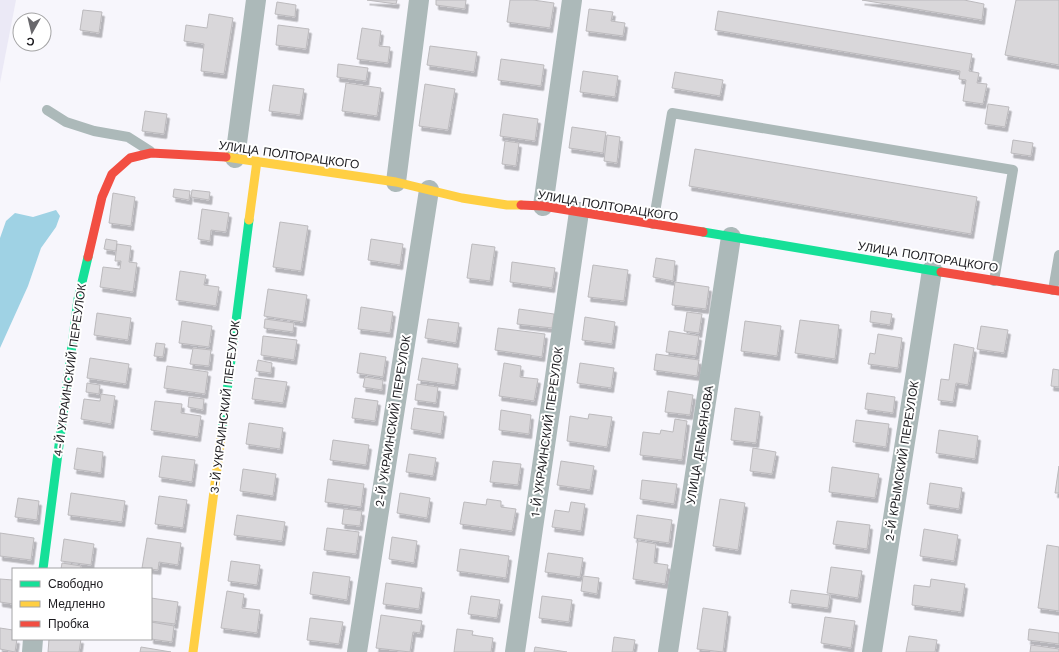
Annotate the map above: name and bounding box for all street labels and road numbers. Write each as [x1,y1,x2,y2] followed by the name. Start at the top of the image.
[218,138,360,172] street label: УЛИЦА ПОЛТОРАЦКОГО
[537,188,679,224] street label: УЛИЦА ПОЛТОРАЦКОГО
[857,239,999,275] street label: УЛИЦА ПОЛТОРАЦКОГО
[50,283,89,457] street label: 4-Й УКРАИНСКИЙ ПЕРЕУЛОК
[206,320,243,494] street label: 3-Й УКРАИНСКИЙ ПЕРЕУЛОК
[372,334,414,508] street label: 2-Й УКРАИНСКИЙ ПЕРЕУЛОК
[527,346,566,518] street label: 1-Й УКРАИНСКИЙ ПЕРЕУЛОК
[881,380,922,542] street label: 2-Й КРЫМСКИЙ ПЕРЕУЛОК
[684,384,716,506] street label: УЛИЦА ДЕМЬЯНОВА

